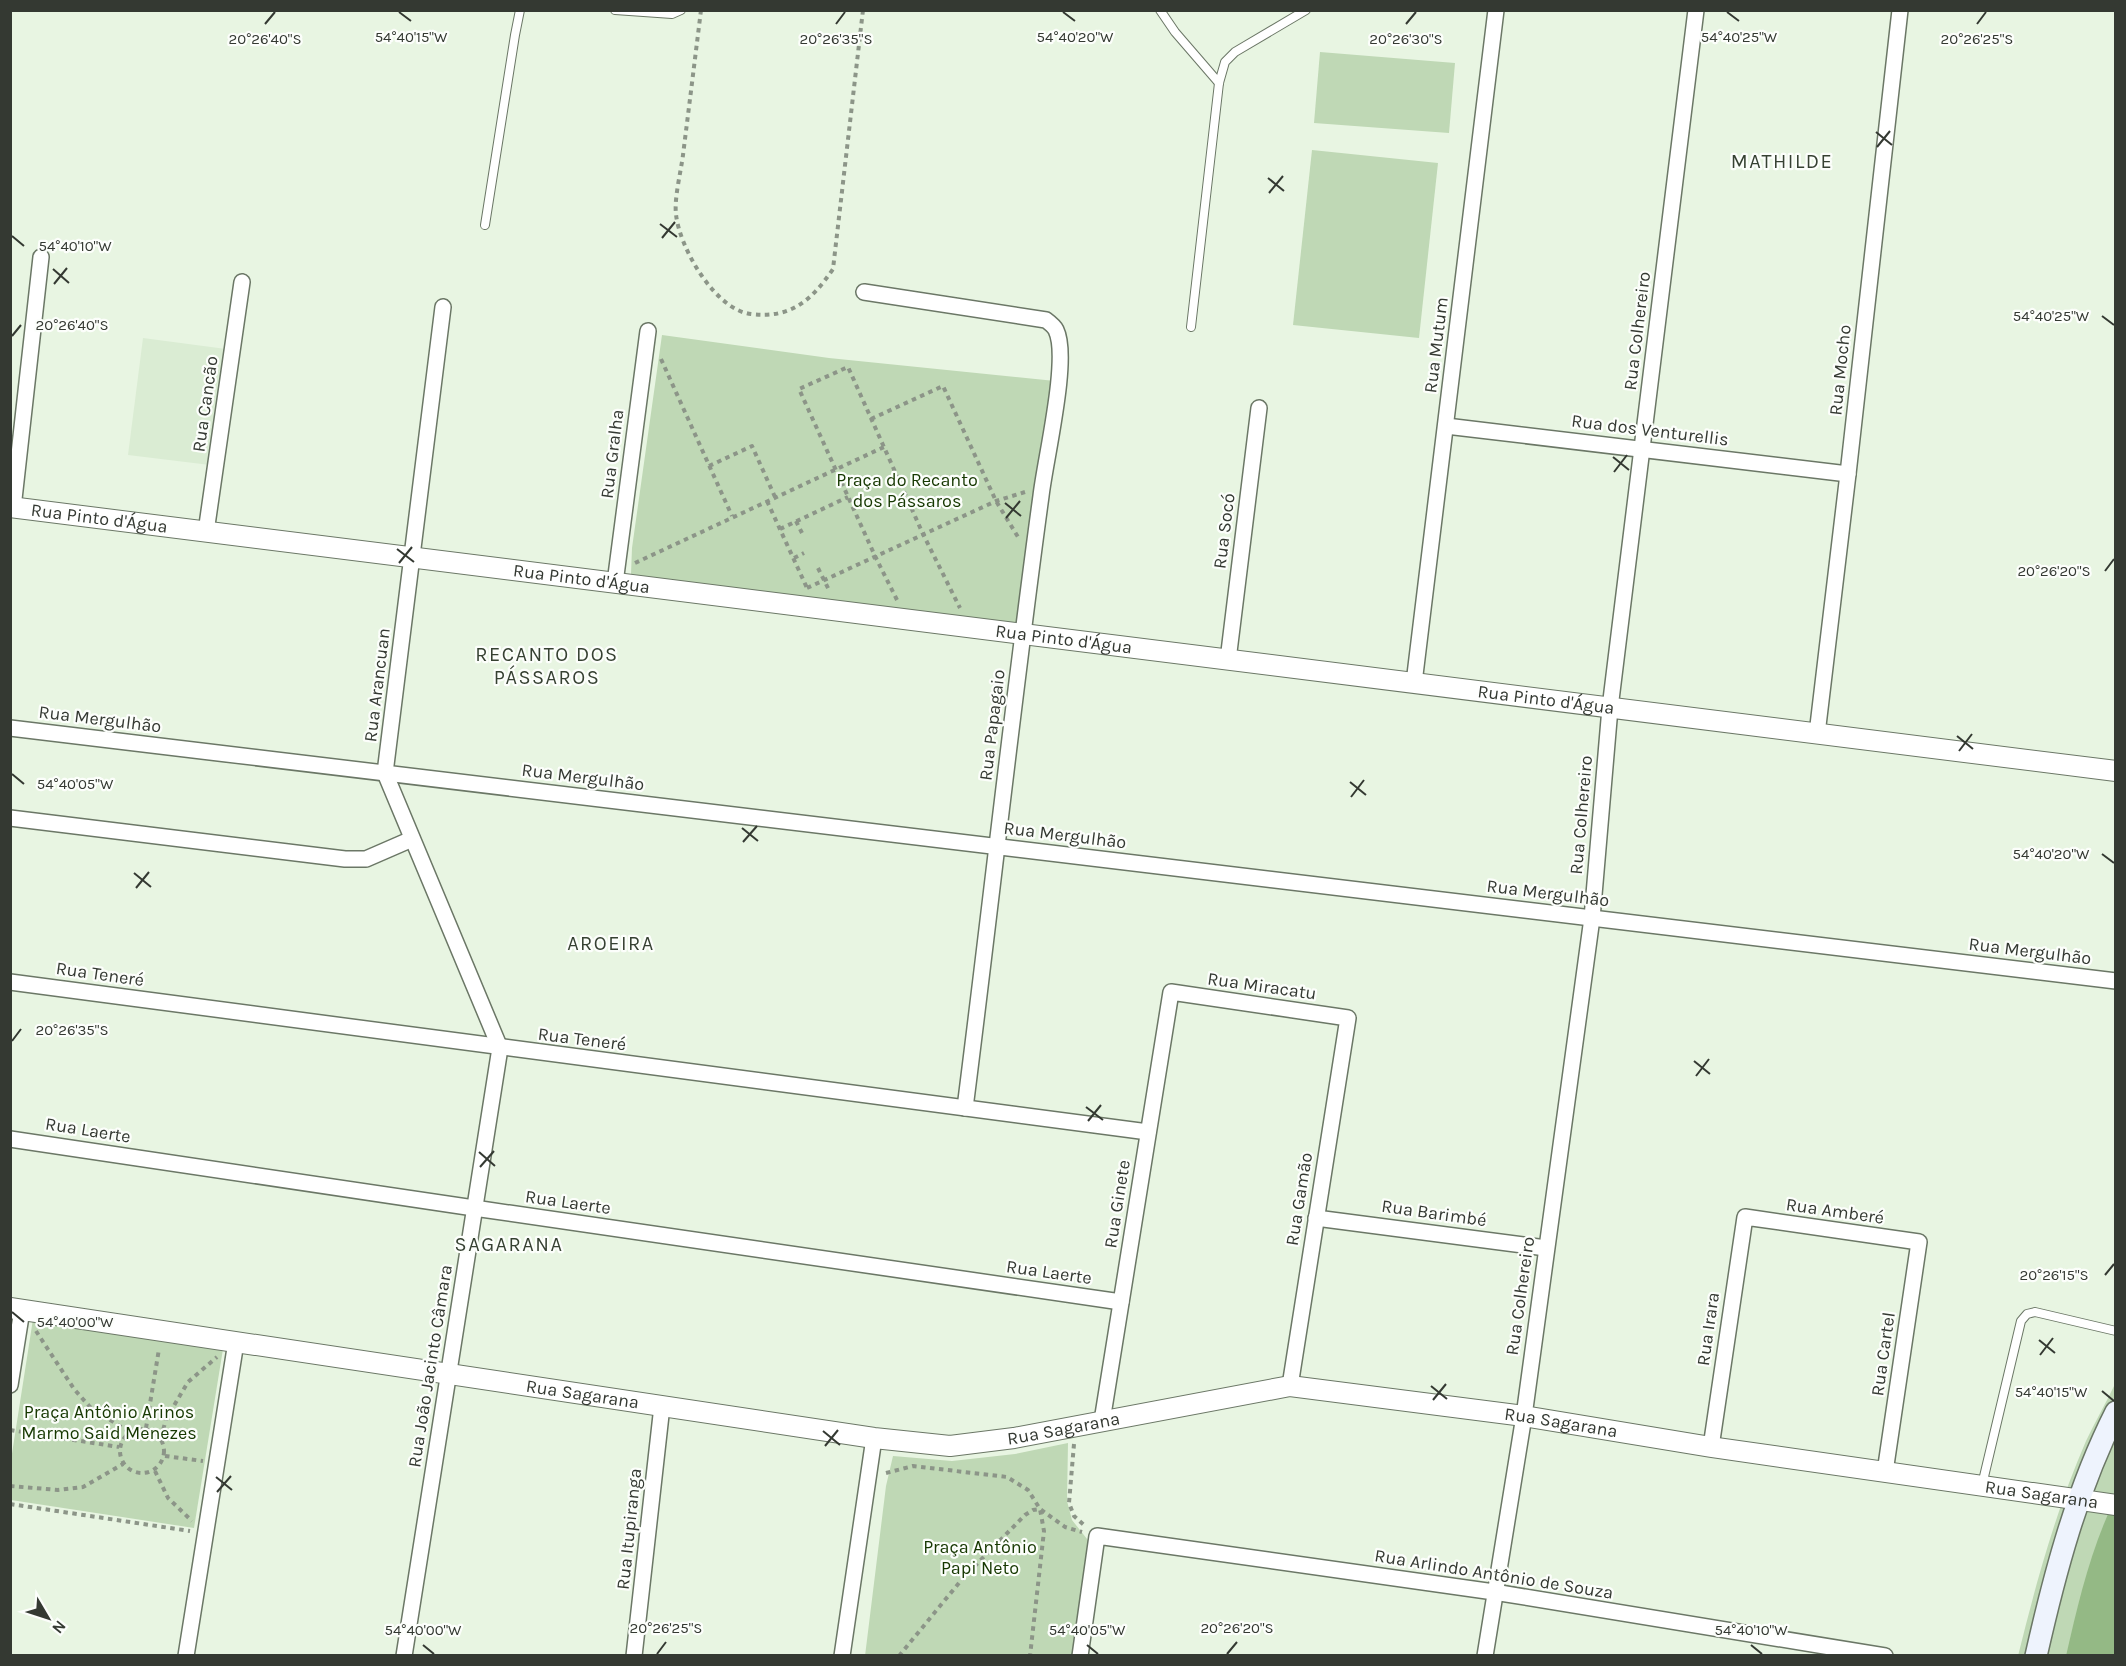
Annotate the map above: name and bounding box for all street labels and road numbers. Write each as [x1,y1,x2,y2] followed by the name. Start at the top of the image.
[1619,270,1655,392] street label: Rua Colhereiro
[1419,296,1453,394] street label: Rua Mutum
[1824,324,1856,416] street label: Rua Mocho
[187,354,223,454] street label: Rua Cancão
[596,408,628,500] street label: Rua Gralha
[1570,409,1730,451] street label: Rua dos Venturellis
[1208,492,1240,570] street label: Rua Socó
[30,499,169,538] street label: Rua Pinto d'Água
[512,559,651,598] street label: Rua Pinto d'Água
[994,620,1133,659] street label: Rua Pinto d'Água
[359,627,395,743] street label: Rua Arancuan
[974,668,1010,782] street label: Rua Papagaio
[1476,680,1616,719] street label: Rua Pinto d'Água
[37,701,163,737] street label: Rua Mergulhão
[1565,754,1597,876] street label: Rua Colhereiro
[520,759,646,795] street label: Rua Mergulhão
[1002,817,1128,853] street label: Rua Mergulhão
[1485,875,1611,911] street label: Rua Mergulhão
[1967,933,2093,969] street label: Rua Mergulhão
[54,957,146,991] street label: Rua Teneré
[1206,967,1318,1005] street label: Rua Miracatu
[537,1023,627,1055] street label: Rua Teneré
[44,1112,132,1148] street label: Rua Laerte
[1281,1151,1317,1247] street label: Rua Gamão
[1099,1158,1135,1250] street label: Rua Ginete
[524,1185,612,1219] street label: Rua Laerte
[1784,1193,1886,1229] street label: Rua Amberé
[1380,1195,1488,1231] street label: Rua Barimbé
[1501,1235,1539,1357] street label: Rua Colhereiro
[1005,1255,1093,1289] street label: Rua Laerte
[403,1263,457,1469] street label: Rua João Jacinto Câmara
[1692,1291,1724,1367] street label: Rua Irara
[1866,1311,1900,1397] street label: Rua Cartel
[524,1375,641,1414] street label: Rua Sagarana
[1503,1403,1619,1442] street label: Rua Sagarana
[1006,1407,1122,1450] street label: Rua Sagarana
[612,1467,646,1591] street label: Rua Itupiranga
[1984,1475,2100,1513] street label: Rua Sagarana
[1373,1544,1615,1604] street label: Rua Arlindo Antônio de Souza

